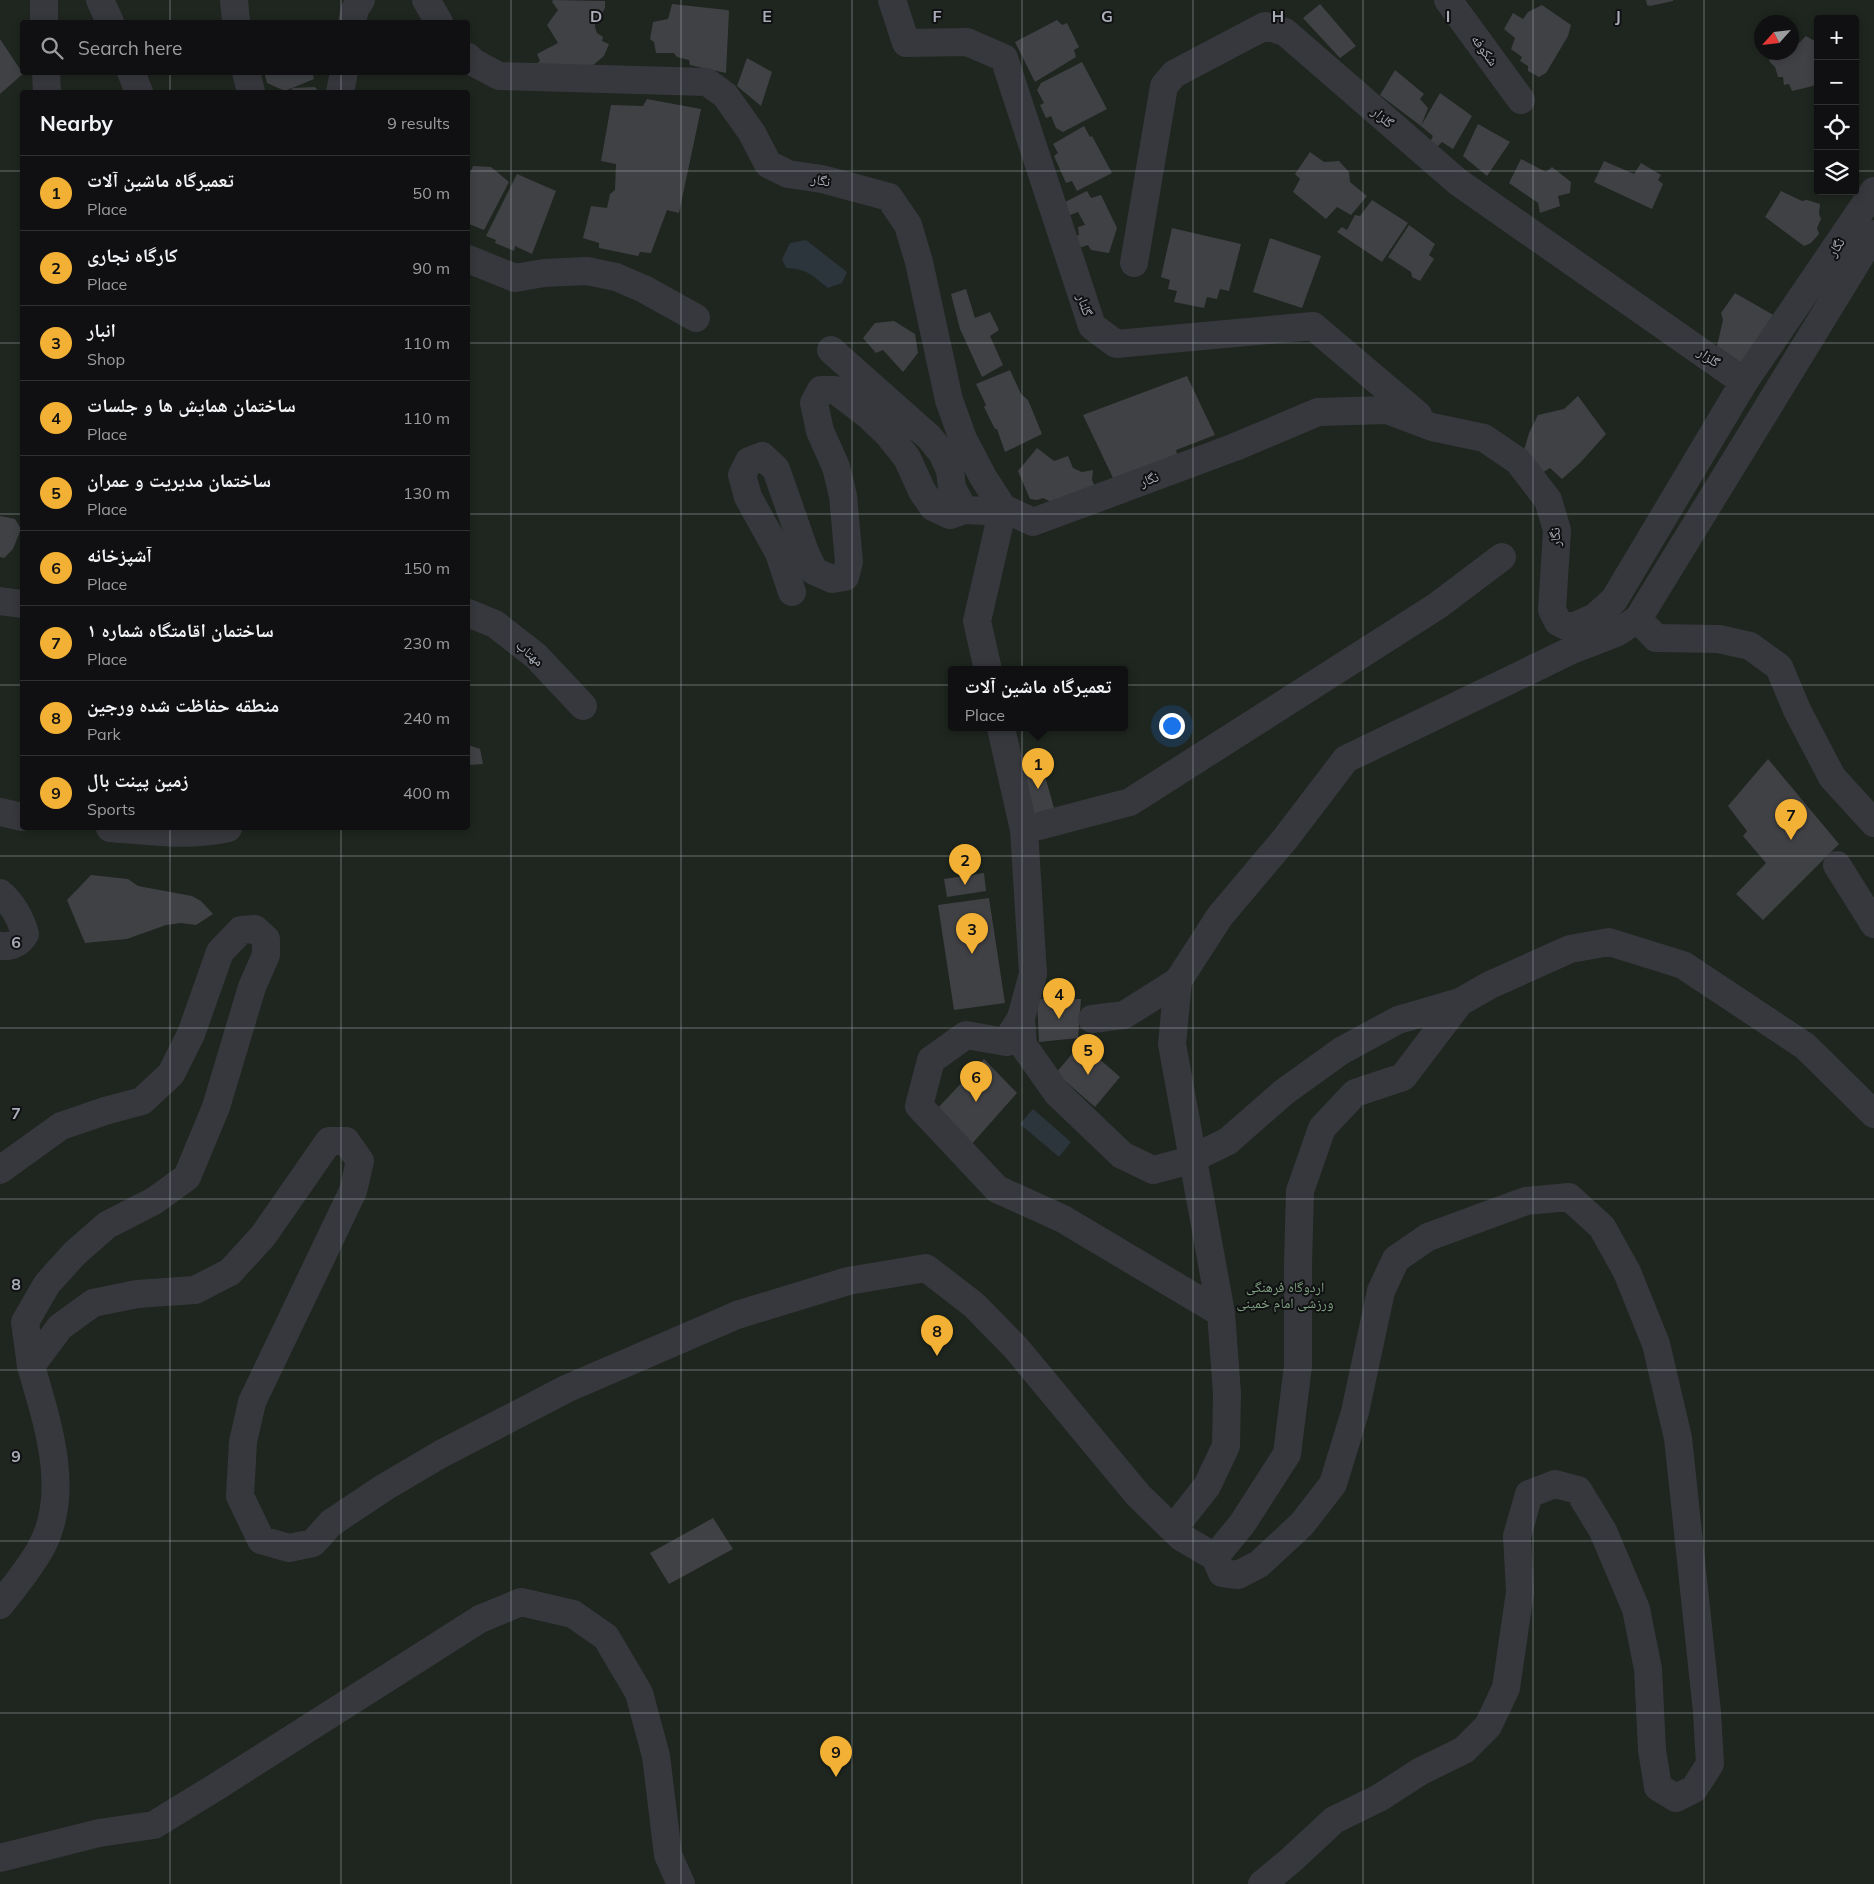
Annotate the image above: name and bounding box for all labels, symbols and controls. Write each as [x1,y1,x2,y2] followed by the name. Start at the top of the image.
[590,6,602,26] text: D
[762,6,772,26] text: E
[932,6,942,26] text: F
[1101,6,1113,26] text: G
[1272,6,1284,26] text: H
[1446,6,1450,26] text: I
[1615,6,1621,26] text: J
[1754,15,1799,60] north arrow
[1814,15,1859,195] map controls
[1814,15,1859,60] button: +
[20,20,470,75] search box
[1468,31,1502,69] street label: شکوفه
[38,34,66,62] icon: search
[78,36,182,60] text: Search here
[1814,60,1859,105] button: −
[1367,102,1398,132] street label: گلزار
[1814,105,1859,150] button: locate
[40,110,113,136] text: Nearby
[387,113,450,133] text: 9 results
[1814,150,1859,195] button: layers
[87,168,234,192] text: تعمیرگاه ماشین آلات
[809,169,832,191] street label: نگار
[51,183,61,203] text: 1
[413,183,450,203] text: 50 m
[87,199,127,219] text: Place
[1823,234,1849,261] street label: نگار
[87,243,178,267] text: کارگاه نجاری
[51,258,61,278] text: 2
[413,258,450,278] text: 90 m
[87,274,127,294] text: Place
[1073,291,1097,319] street label: گلنار
[87,318,116,342] text: انبار
[51,333,61,353] text: 3
[403,333,450,353] text: 110 m
[1693,342,1724,371] street label: گلزار
[87,349,125,369] text: Shop
[87,393,296,417] text: ساختمان همایش ها و جلسات
[51,408,61,428] text: 4
[403,408,450,428] text: 110 m
[87,424,127,444] text: Place
[1136,467,1161,491] street label: نگار
[87,468,271,492] text: ساختمان مدیریت و عمران
[51,483,61,503] text: 5
[403,483,450,503] text: 130 m
[87,499,127,519] text: Place
[1546,527,1565,548] street label: نگار
[87,543,152,567] text: آشپزخانه
[51,558,61,578] text: 6
[403,558,450,578] text: 150 m
[87,574,127,594] text: Place
[87,618,274,642] text: ساختمان اقامتگاه شماره ۱
[51,633,61,653] text: 7
[403,633,450,653] text: 230 m
[512,636,548,670] street label: مهتاب
[87,649,127,669] text: Place
[948,666,1128,731] popup
[965,674,1111,698] text: تعمیرگاه ماشین آلات
[87,693,279,717] text: منطقه حفاظت شده ورجین
[965,705,1005,725] text: Place
[51,708,61,728] text: 8
[403,708,450,728] text: 240 m
[1159,713,1185,739] your location
[87,724,121,744] text: Park
[1022,748,1054,789] pin: 1
[87,768,189,792] text: زمین پینت بال
[51,783,61,803] text: 9
[403,783,450,803] text: 400 m
[87,799,135,819] text: Sports
[1775,799,1807,840] pin: 7
[949,844,981,885] pin: 2
[956,913,988,954] pin: 3
[11,932,21,952] text: 6
[1043,978,1075,1019] pin: 4
[1072,1034,1104,1075] pin: 5
[960,1061,992,1102] pin: 6
[11,1103,21,1123] text: 7
[11,1274,21,1294] text: 8
[1236,1278,1334,1313] park label: اردوگاه فرهنگی ورزشی امام خمینی
[921,1315,953,1356] pin: 8
[11,1446,21,1466] text: 9
[820,1736,852,1777] pin: 9

